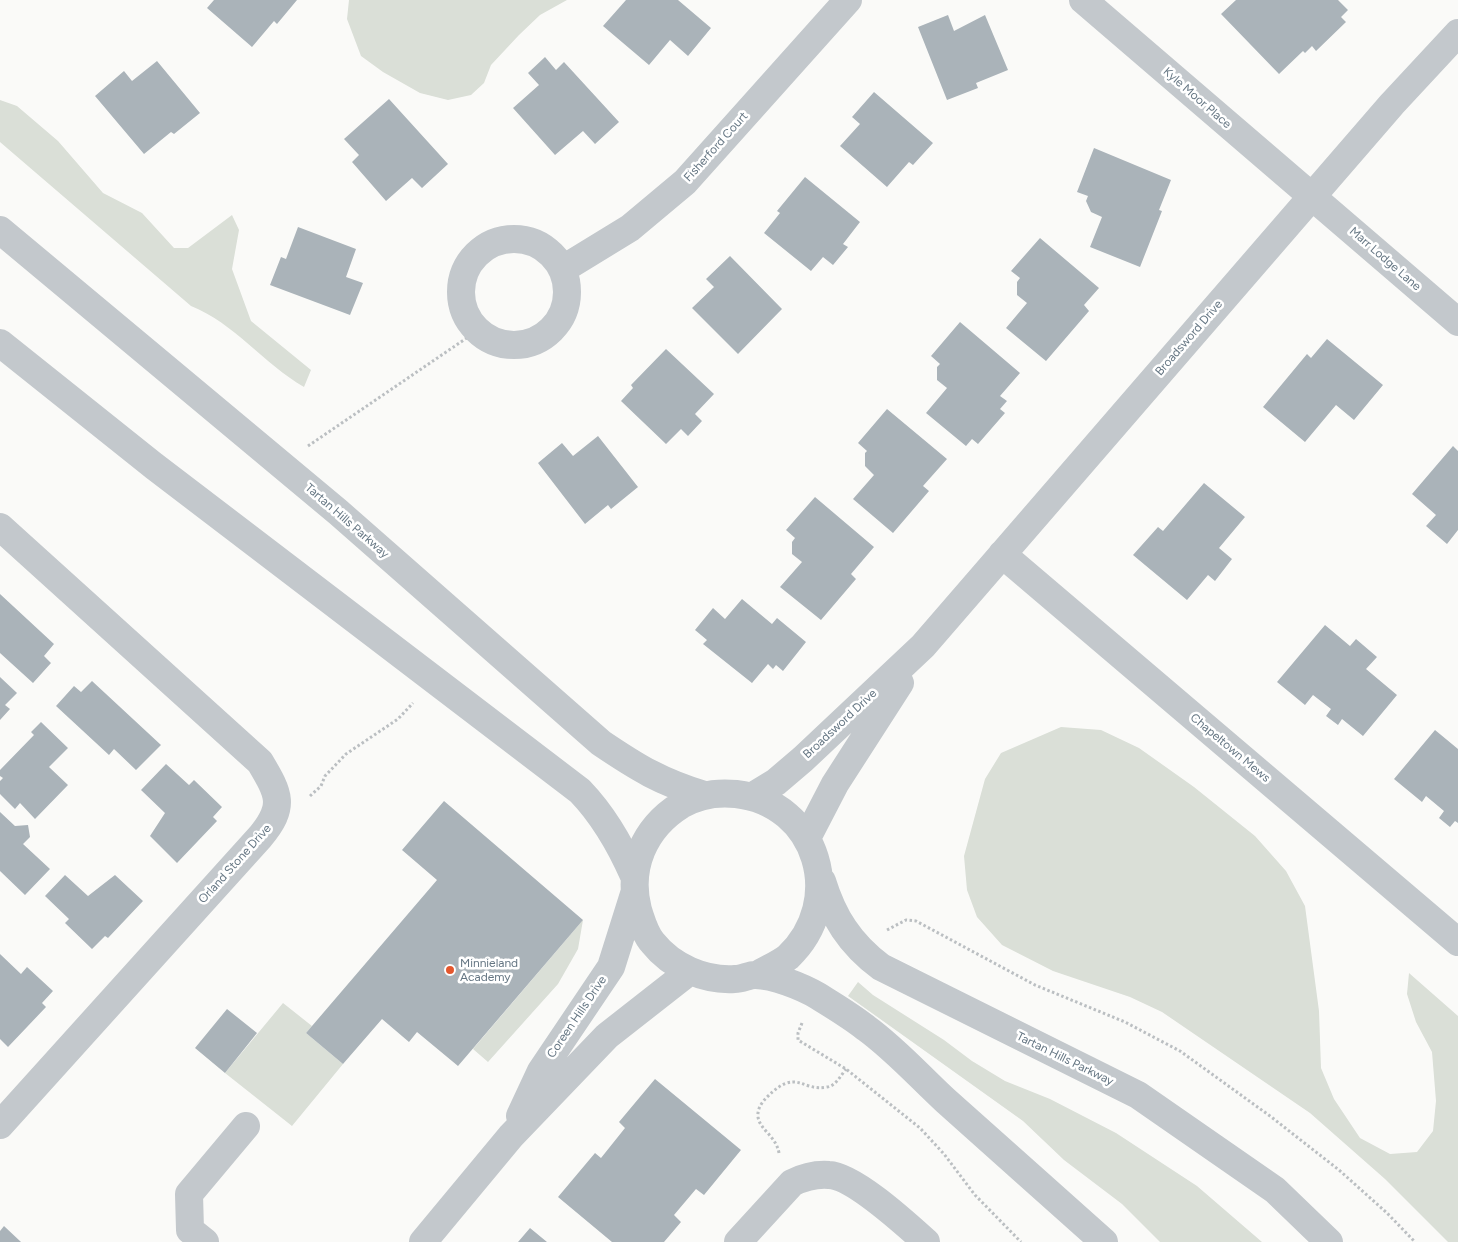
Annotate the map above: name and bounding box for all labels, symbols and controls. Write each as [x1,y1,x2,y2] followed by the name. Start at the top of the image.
[1160,65,1234,131] street label: Kyle Moor Place
[681,109,751,185] street label: Fisherford Court
[1346,224,1424,294] street label: Marr Lodge Lane
[1152,297,1226,379] street label: Broadsword Drive
[302,481,392,561] street label: Tartan Hills Parkway
[800,686,880,762] street label: Broadsword Drive
[1187,710,1273,786] street label: Chapeltown Mews
[196,821,274,907] street label: Orland Stone Drive
[460,956,518,984] place label: Minnieland Academy
[444,964,456,976] marker: Minnieland Academy
[544,973,610,1061] street label: Coreen Hills Drive
[1014,1029,1116,1089] street label: Tartan Hills Parkway

